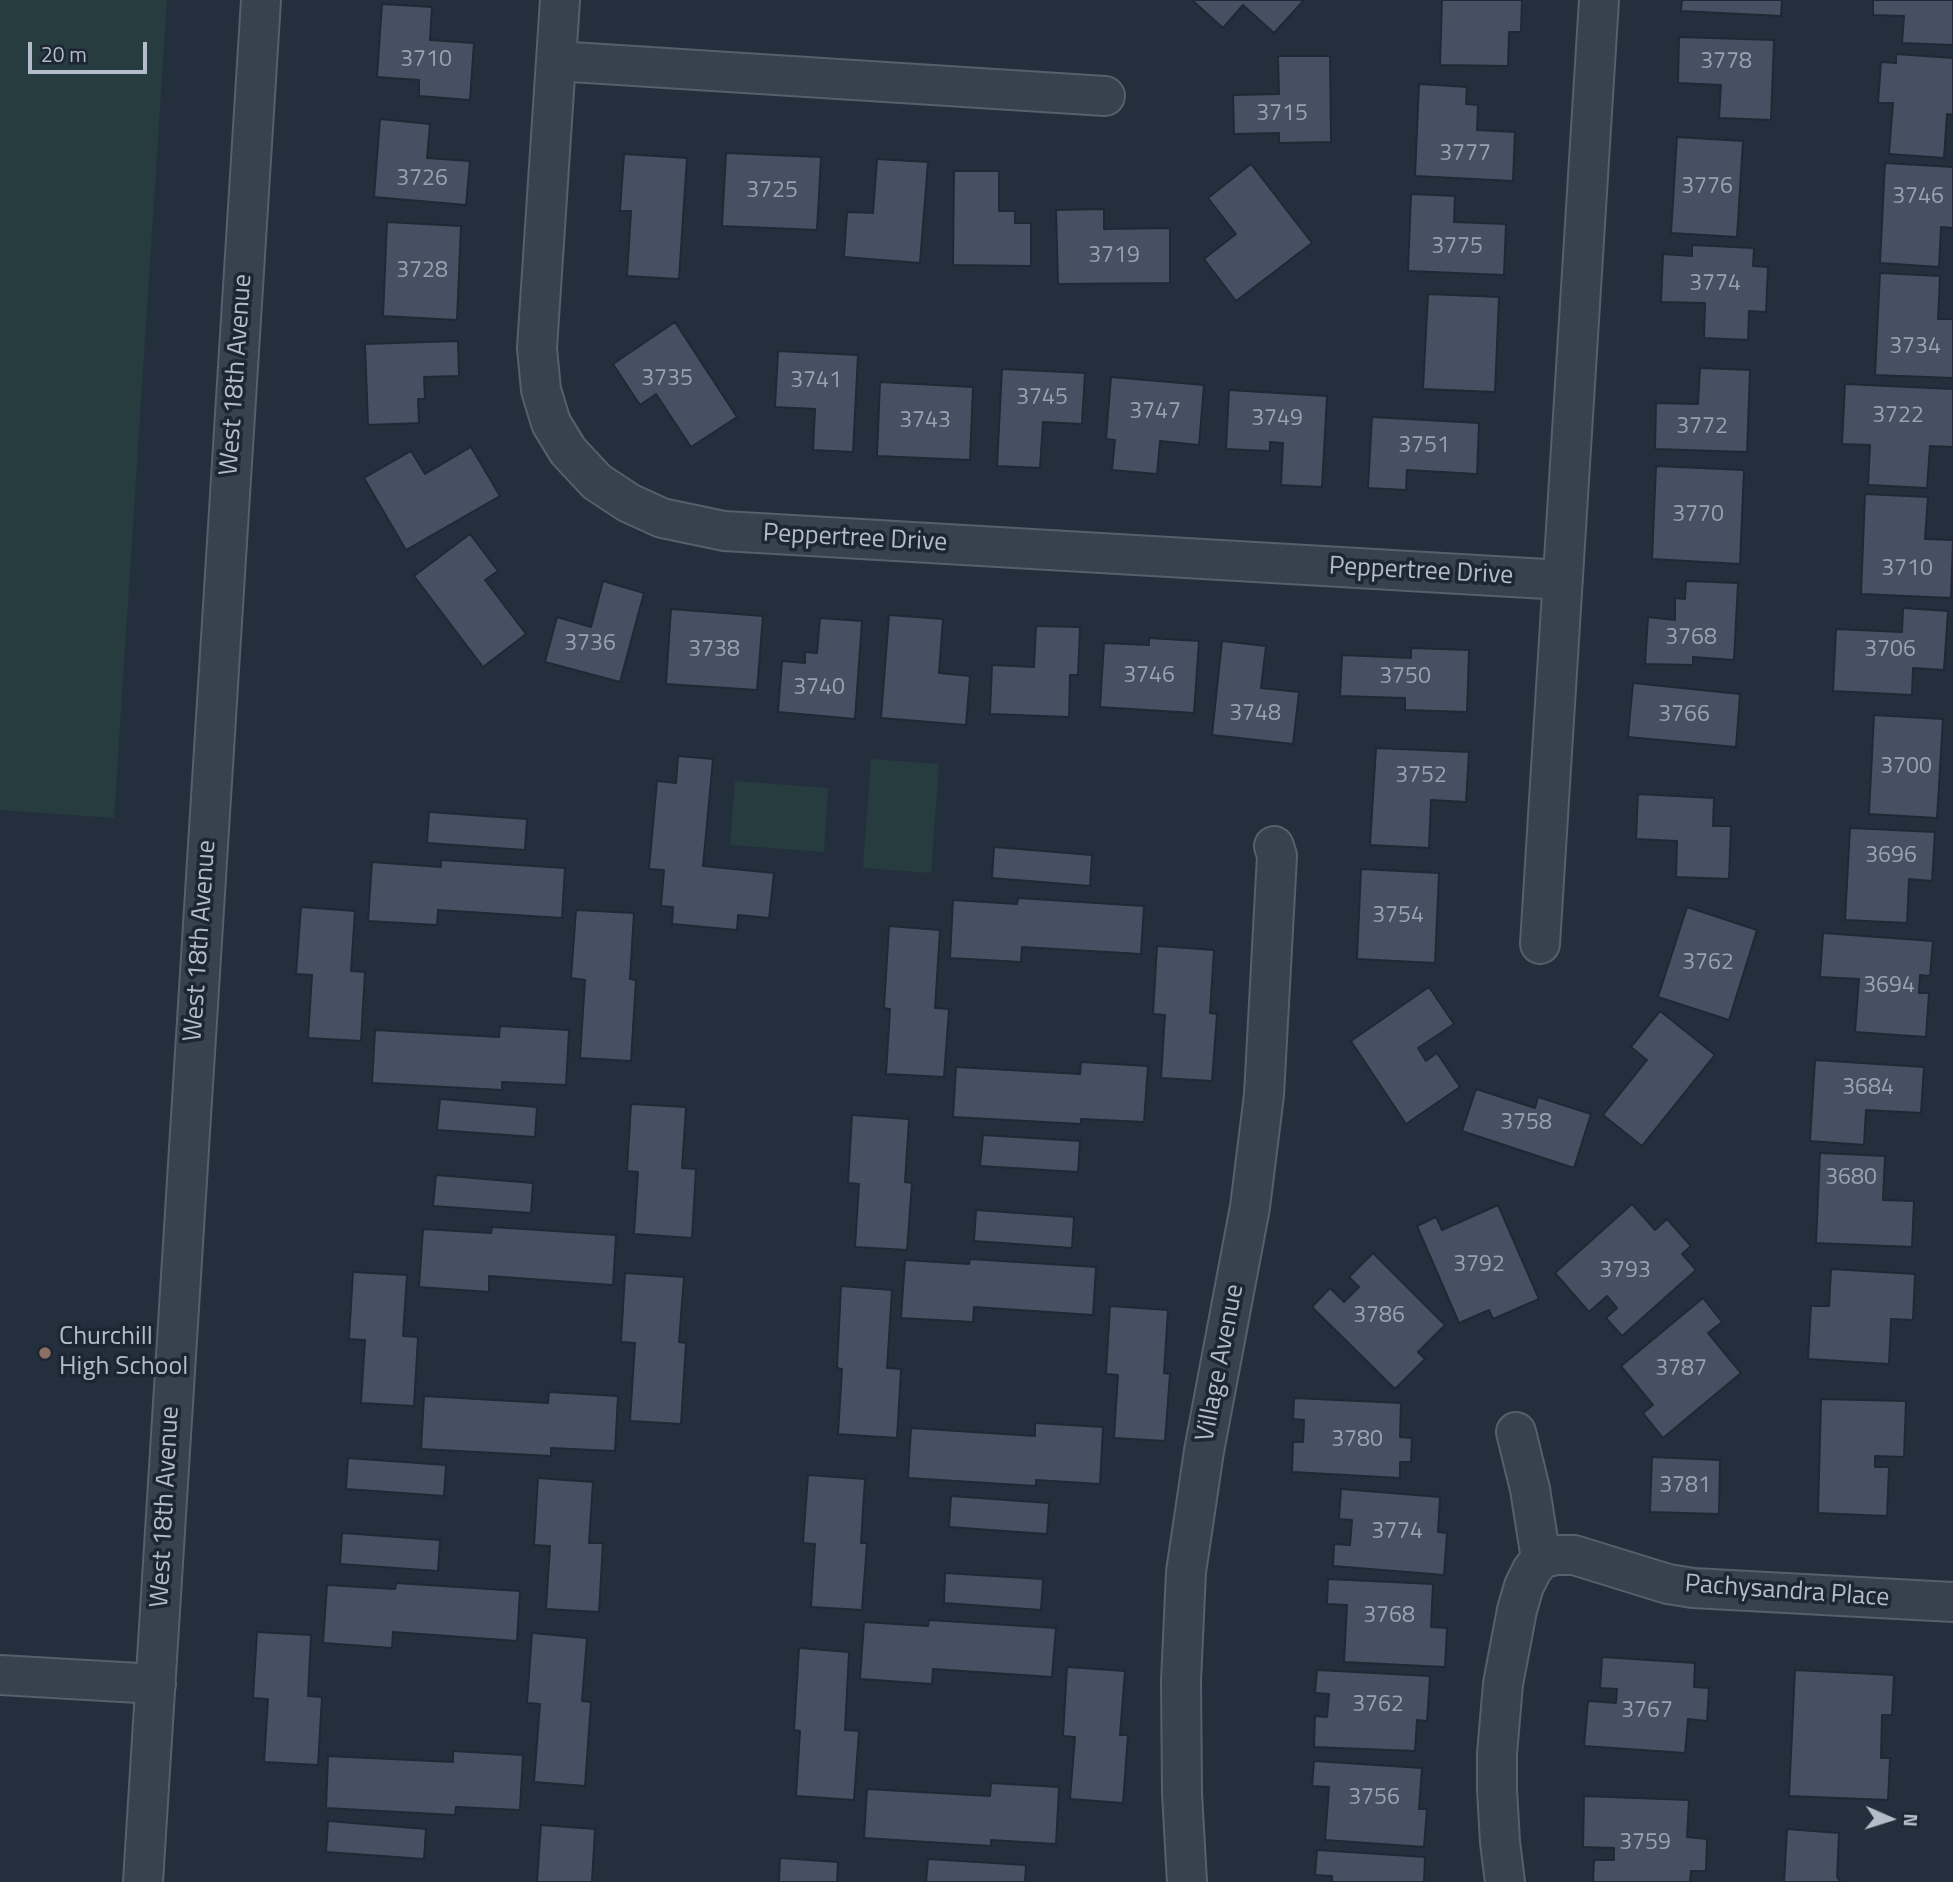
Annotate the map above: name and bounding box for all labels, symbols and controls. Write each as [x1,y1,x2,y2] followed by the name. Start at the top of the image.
[32,28,150,72] scale bar
[41,38,87,70] text: 20 m
[400,46,452,74] house number: 3710
[1700,48,1752,76] house number: 3778
[1256,100,1308,128] house number: 3715
[1439,140,1491,168] house number: 3777
[396,165,448,193] house number: 3726
[1681,173,1733,201] house number: 3776
[746,177,798,205] house number: 3725
[1892,183,1944,211] house number: 3746
[1431,233,1483,261] house number: 3775
[1088,242,1140,270] house number: 3719
[396,257,448,285] house number: 3728
[1689,270,1741,298] house number: 3774
[214,273,260,477] street label: West 18th Avenue
[1889,333,1941,361] house number: 3734
[641,365,693,393] house number: 3735
[790,367,842,395] house number: 3741
[1016,384,1068,412] house number: 3745
[1129,398,1181,426] house number: 3747
[1872,402,1924,430] house number: 3722
[1251,405,1303,433] house number: 3749
[899,407,951,435] house number: 3743
[1676,413,1728,441] house number: 3772
[1398,432,1450,460] house number: 3751
[1672,501,1724,529] house number: 3770
[762,519,948,559] street label: Peppertree Drive
[1328,552,1514,592] street label: Peppertree Drive
[1881,555,1933,583] house number: 3710
[1665,624,1717,652] house number: 3768
[564,630,616,658] house number: 3736
[688,636,740,664] house number: 3738
[1864,636,1916,664] house number: 3706
[1123,662,1175,690] house number: 3746
[1379,663,1431,691] house number: 3750
[793,674,845,702] house number: 3740
[1229,700,1281,728] house number: 3748
[1658,701,1710,729] house number: 3766
[1880,753,1932,781] house number: 3700
[1395,762,1447,790] house number: 3752
[178,839,224,1043] street label: West 18th Avenue
[1865,842,1917,870] house number: 3696
[1372,902,1424,930] house number: 3754
[1682,949,1734,977] house number: 3762
[1863,972,1915,1000] house number: 3694
[1842,1074,1894,1102] house number: 3684
[1500,1109,1552,1137] house number: 3758
[1825,1164,1877,1192] house number: 3680
[1453,1251,1505,1279] house number: 3792
[1599,1257,1651,1285] house number: 3793
[1190,1282,1252,1444] street label: Village Avenue
[1353,1302,1405,1330] house number: 3786
[59,1322,188,1384] place label: Churchill High School
[37,1345,53,1361] marker: Churchill High School
[1655,1355,1707,1383] house number: 3787
[145,1405,187,1609] street label: West 18th Avenue
[1331,1426,1383,1454] house number: 3780
[1659,1472,1711,1500] house number: 3781
[1371,1518,1423,1546] house number: 3774
[1684,1569,1890,1615] street label: Pachysandra Place
[1363,1602,1415,1630] house number: 3768
[1352,1691,1404,1719] house number: 3762
[1621,1697,1673,1725] house number: 3767
[1348,1784,1400,1812] house number: 3756
[1855,1784,1925,1854] north arrow
[1897,1813,1926,1827] text: N
[1619,1829,1671,1857] house number: 3759

